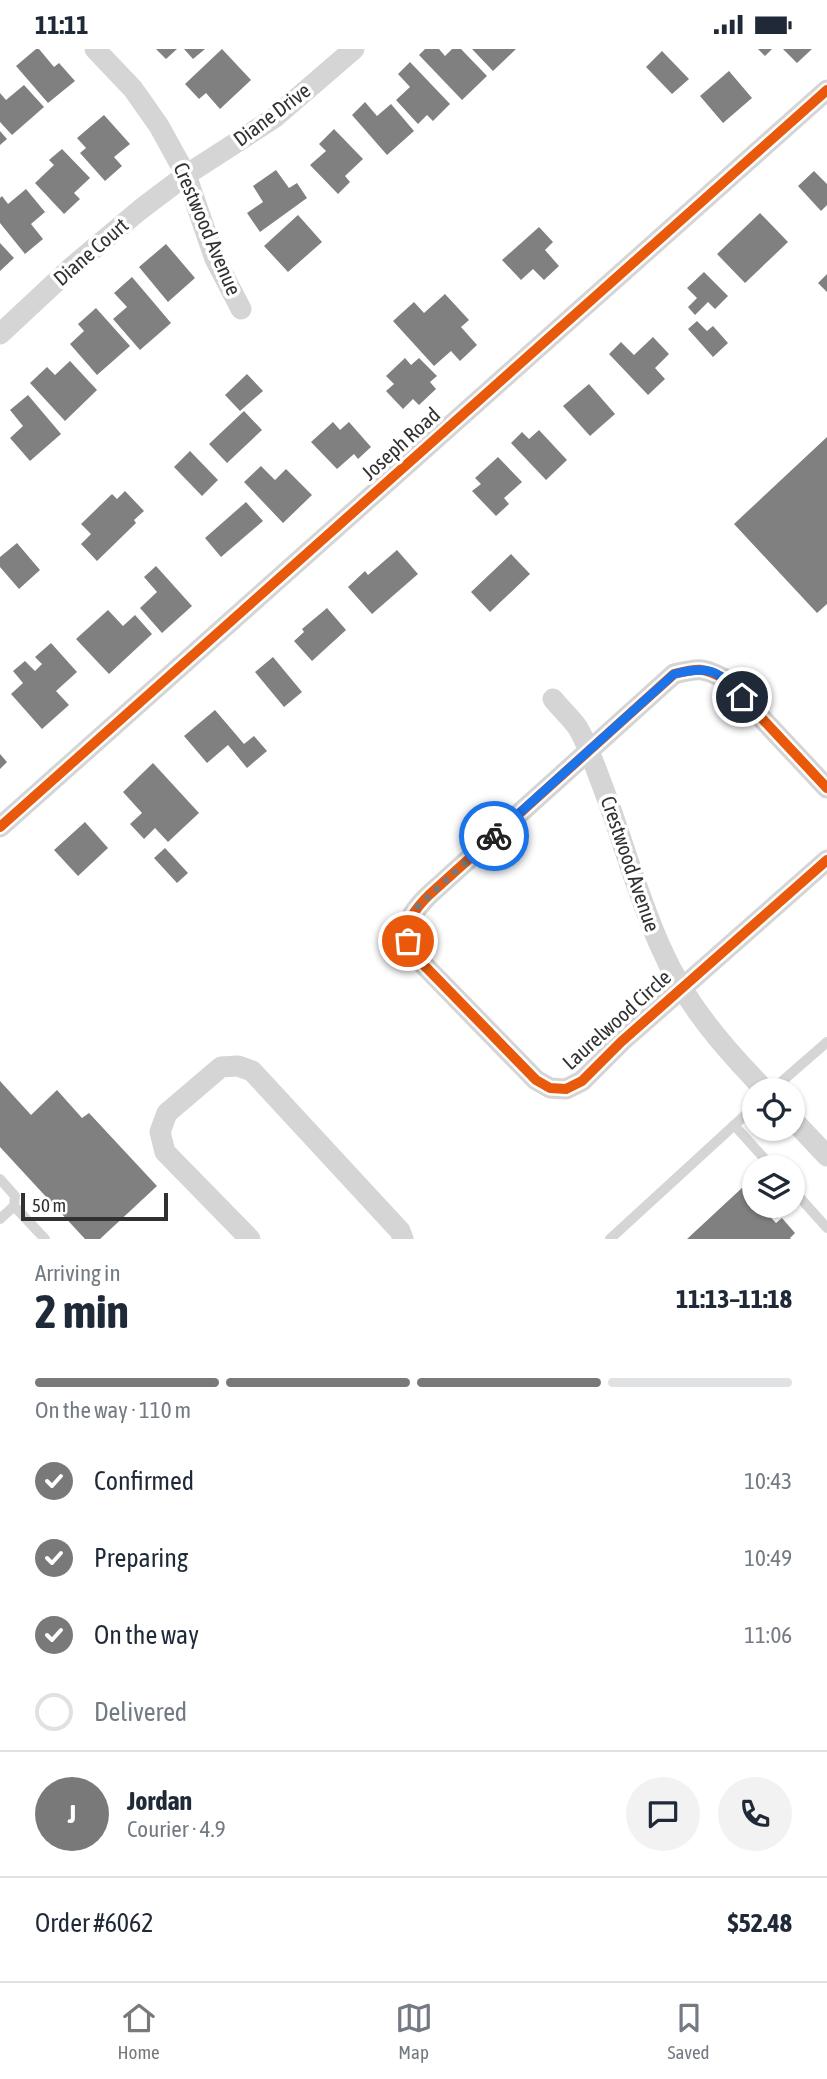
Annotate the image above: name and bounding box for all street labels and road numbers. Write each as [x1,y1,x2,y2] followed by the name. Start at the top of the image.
[228,78,314,151] street label: Diane Drive
[169,159,247,299] street label: Crestwood Avenue
[48,213,132,290] street label: Diane Court
[356,402,444,485] street label: Joseph Road
[597,793,665,935] street label: Crestwood Avenue
[557,964,675,1074] street label: Laurelwood Circle

